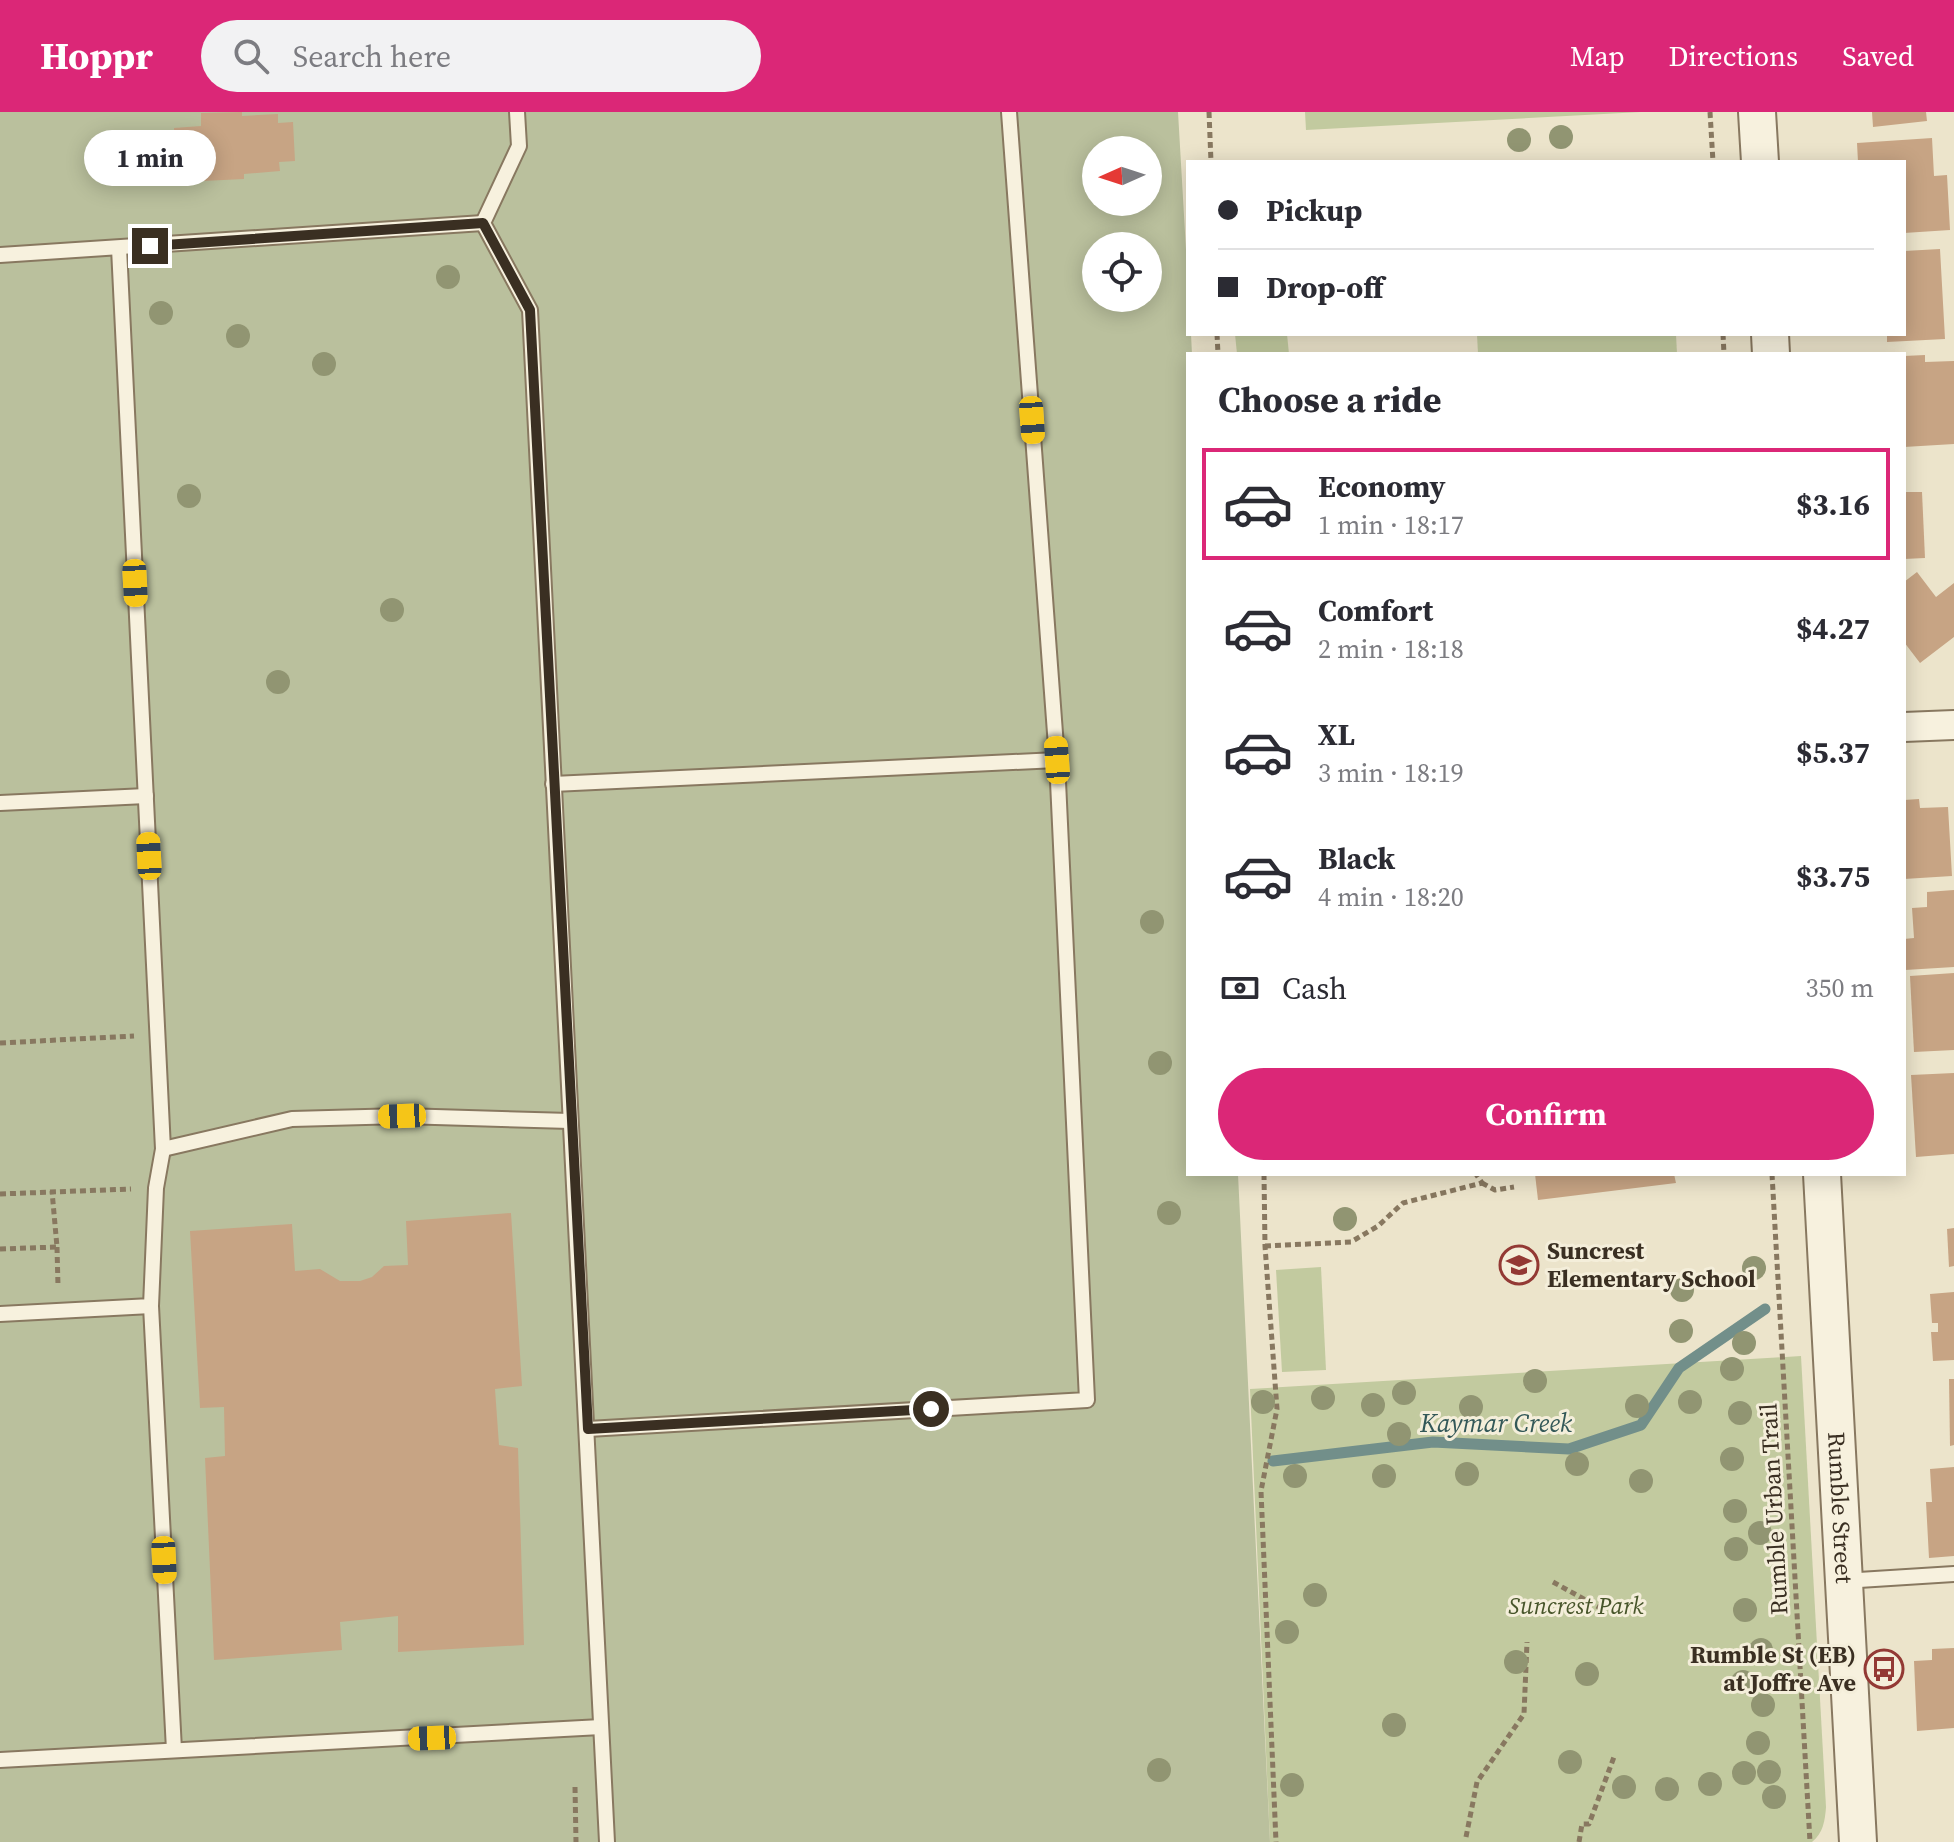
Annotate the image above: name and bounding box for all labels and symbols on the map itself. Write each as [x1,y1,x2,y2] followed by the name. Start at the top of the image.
[84,130,216,186] callout: 1 min
[1082,136,1162,216] north arrow
[132,228,168,264] route end
[1018,395,1046,445] car
[122,558,148,608] car
[1043,735,1071,785] car
[136,831,162,881] car
[378,1103,426,1129] car
[1547,1234,1756,1295] place label: Suncrest Elementary School
[1498,1244,1540,1286] school or university icon: Suncrest Elementary School
[913,1391,949,1427] route start
[1751,1402,1796,1616] street label: Rumble Urban Trail
[1419,1405,1573,1441] water label: Kaymar Creek
[1820,1431,1861,1584] street label: Rumble Street
[151,1535,177,1585] car
[1508,1589,1644,1622] park label: Suncrest Park
[1690,1638,1856,1699] place label: Rumble St (EB) at Joffre Ave
[1863,1648,1905,1690] bus stop icon: Rumble St (EB) at Joffre Ave
[408,1725,456,1751] car

